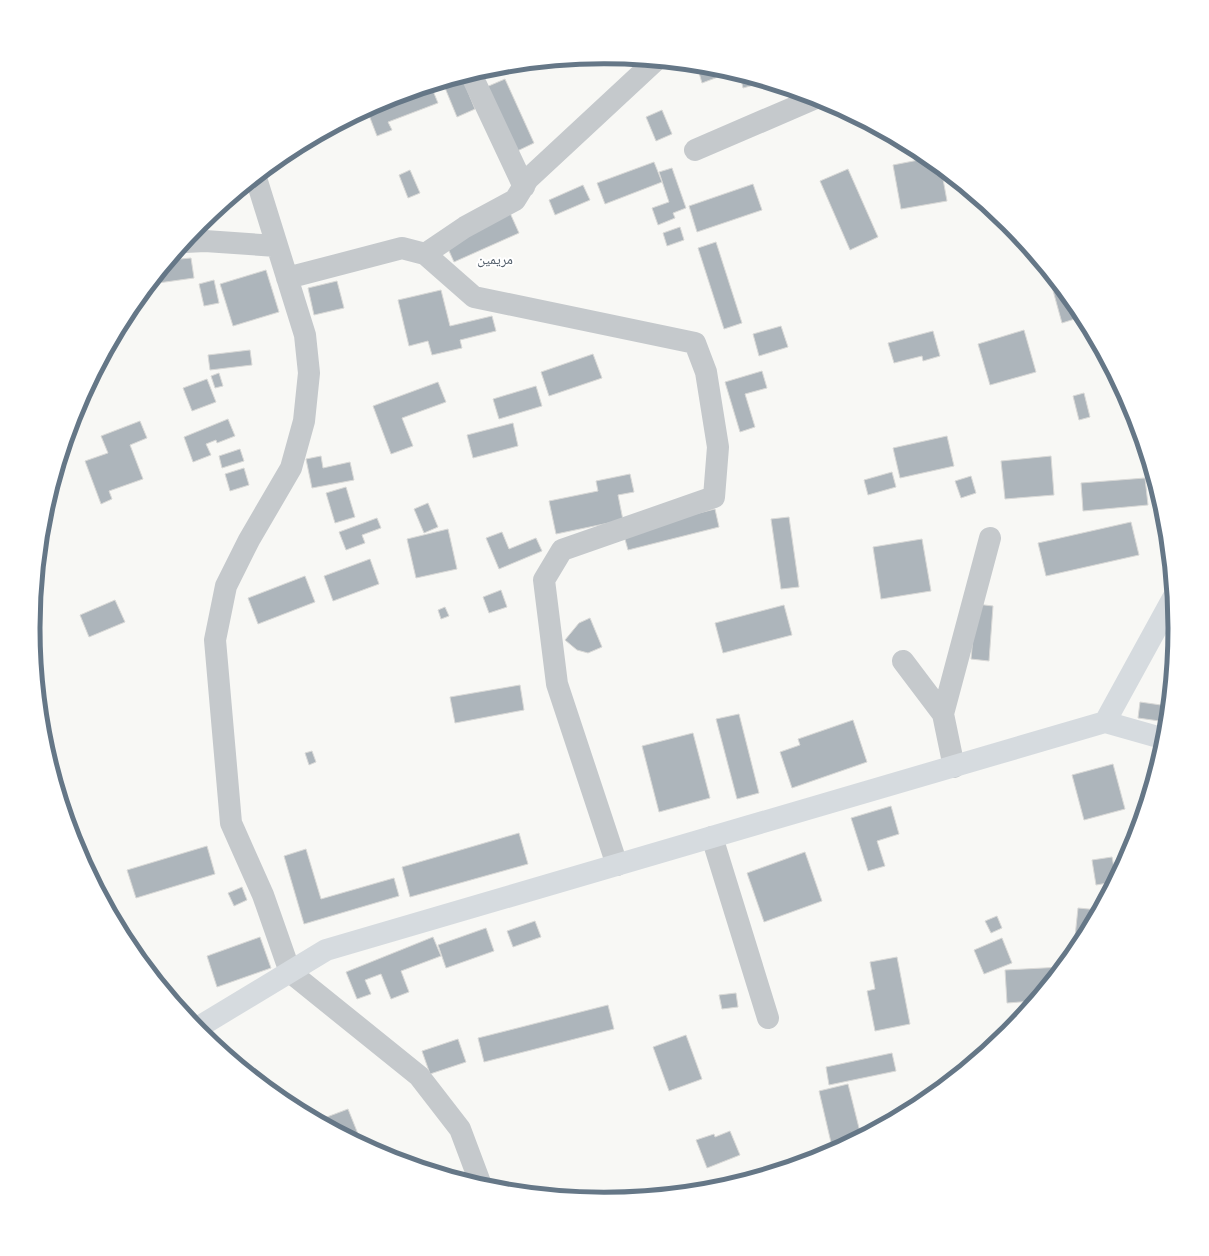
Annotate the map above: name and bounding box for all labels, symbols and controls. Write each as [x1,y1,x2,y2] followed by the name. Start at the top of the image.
[477,250,513,268] district label: مريمين

